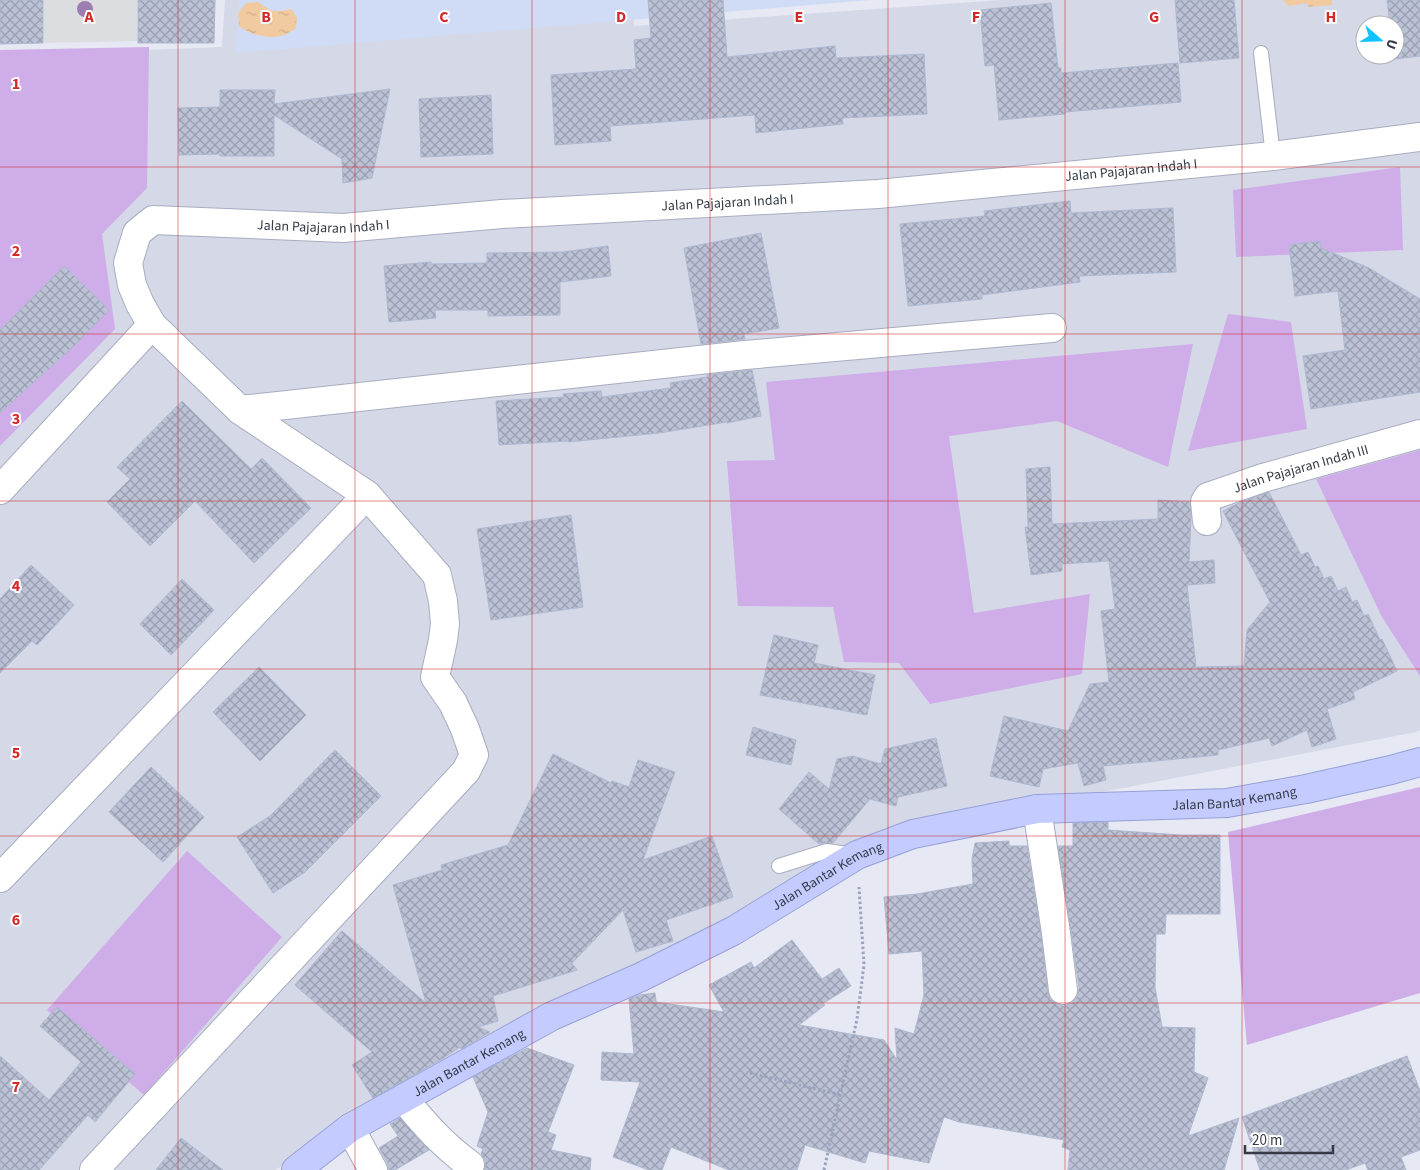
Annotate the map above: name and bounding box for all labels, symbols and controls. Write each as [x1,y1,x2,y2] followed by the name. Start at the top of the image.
[83,6,94,28] text: A
[261,6,271,28] text: B
[439,6,449,28] text: C
[616,6,626,28] text: D
[795,6,803,28] text: E
[972,6,980,28] text: F
[1149,6,1159,28] text: G
[1326,6,1336,28] text: H
[1355,15,1405,65] north arrow
[1380,36,1402,52] text: U
[12,73,20,95] text: 1
[1064,154,1198,187] street label: Jalan Pajajaran Indah I
[661,189,794,217] street label: Jalan Pajajaran Indah I
[257,215,391,239] street label: Jalan Pajajaran Indah I
[12,240,20,262] text: 2
[12,408,20,430] text: 3
[1231,440,1371,499] street label: Jalan Pajajaran Indah III
[12,575,21,597] text: 4
[12,742,20,764] text: 5
[1172,782,1298,816] street label: Jalan Bantar Kemang
[768,837,886,916] street label: Jalan Bantar Kemang
[12,909,20,931] text: 6
[409,1024,529,1102] street label: Jalan Bantar Kemang
[12,1076,20,1098] text: 7
[1245,1122,1332,1154] scale bar
[1252,1130,1282,1151] text: 20 m

